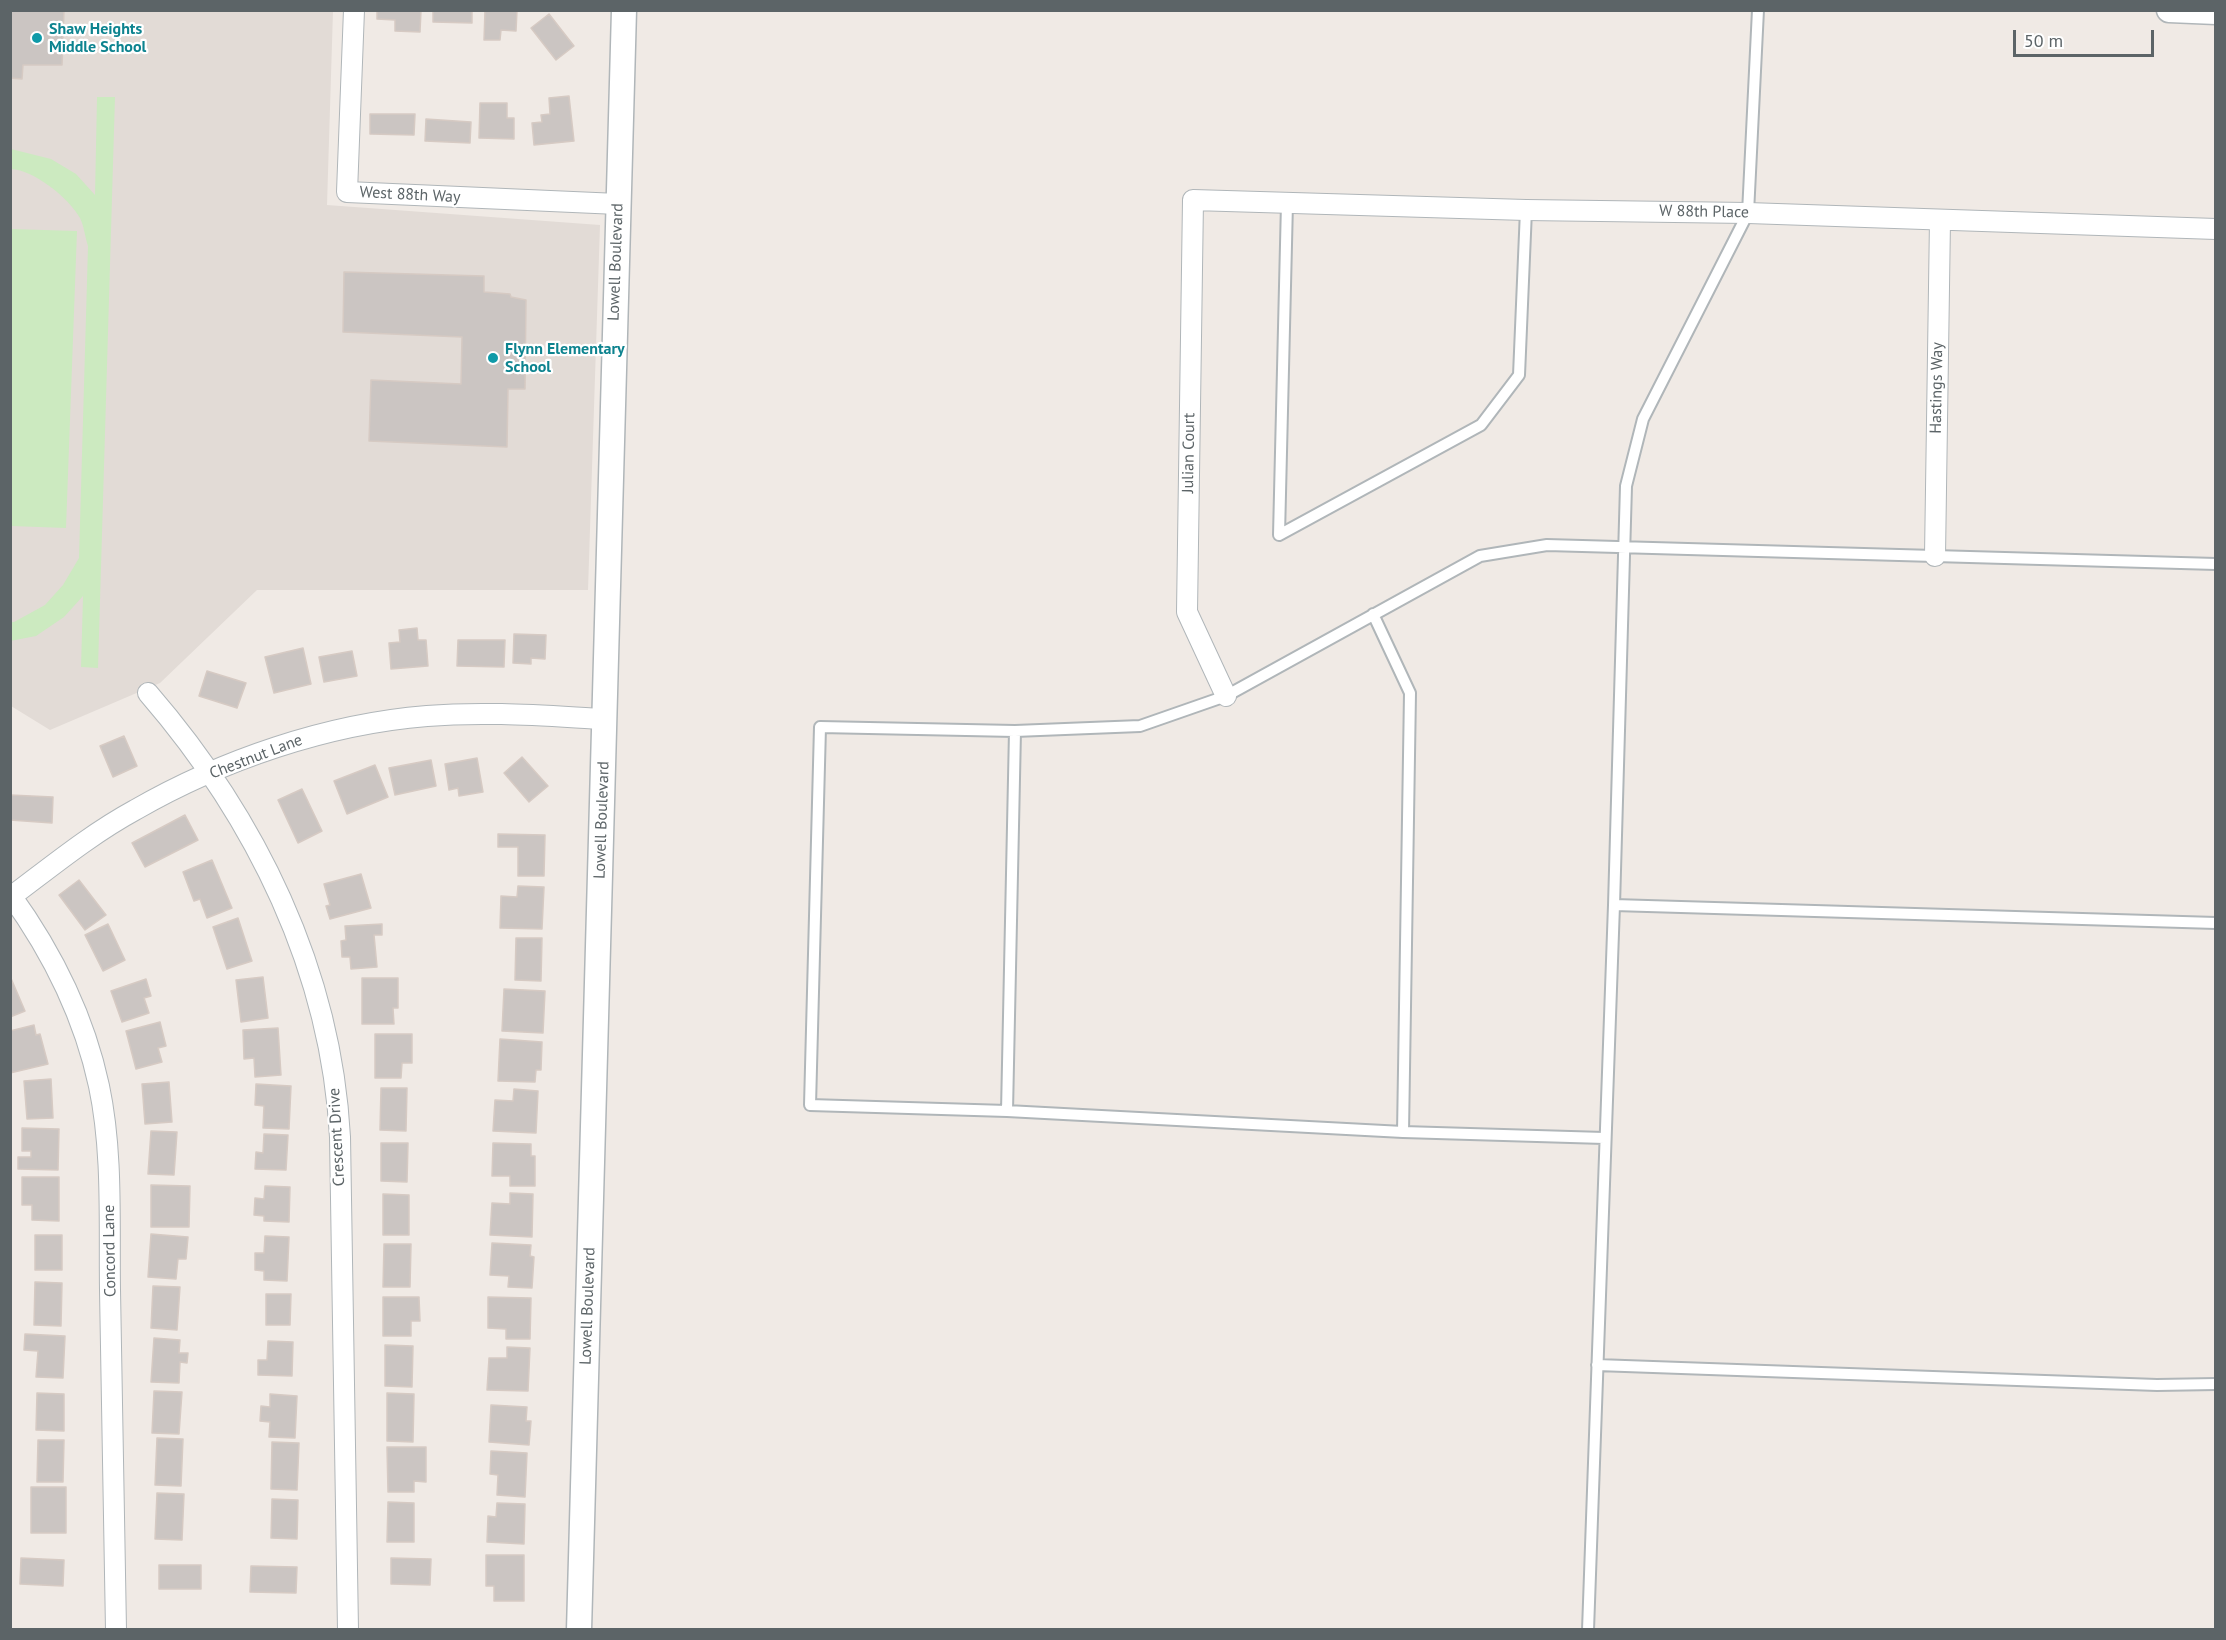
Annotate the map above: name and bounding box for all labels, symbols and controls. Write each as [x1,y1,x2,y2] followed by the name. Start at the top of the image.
[2016,18,2157,56] scale bar
[49,19,146,57] place label: Shaw Heights Middle School
[2024,29,2063,52] text: 50 m
[30,31,44,45] marker: Shaw Heights Middle School
[359,183,461,207] street label: West 88th Way
[1659,202,1749,222] street label: W 88th Place
[604,203,628,321] street label: Lowell Boulevard
[505,339,625,377] place label: Flynn Elementary School
[1927,342,1947,434] street label: Hastings Way
[486,351,500,365] marker: Flynn Elementary School
[1179,413,1199,493] street label: Julian Court
[207,730,305,784] street label: Chestnut Lane
[590,761,614,879] street label: Lowell Boulevard
[325,1087,349,1187] street label: Crescent Drive
[100,1205,120,1297] street label: Concord Lane
[576,1247,600,1365] street label: Lowell Boulevard

